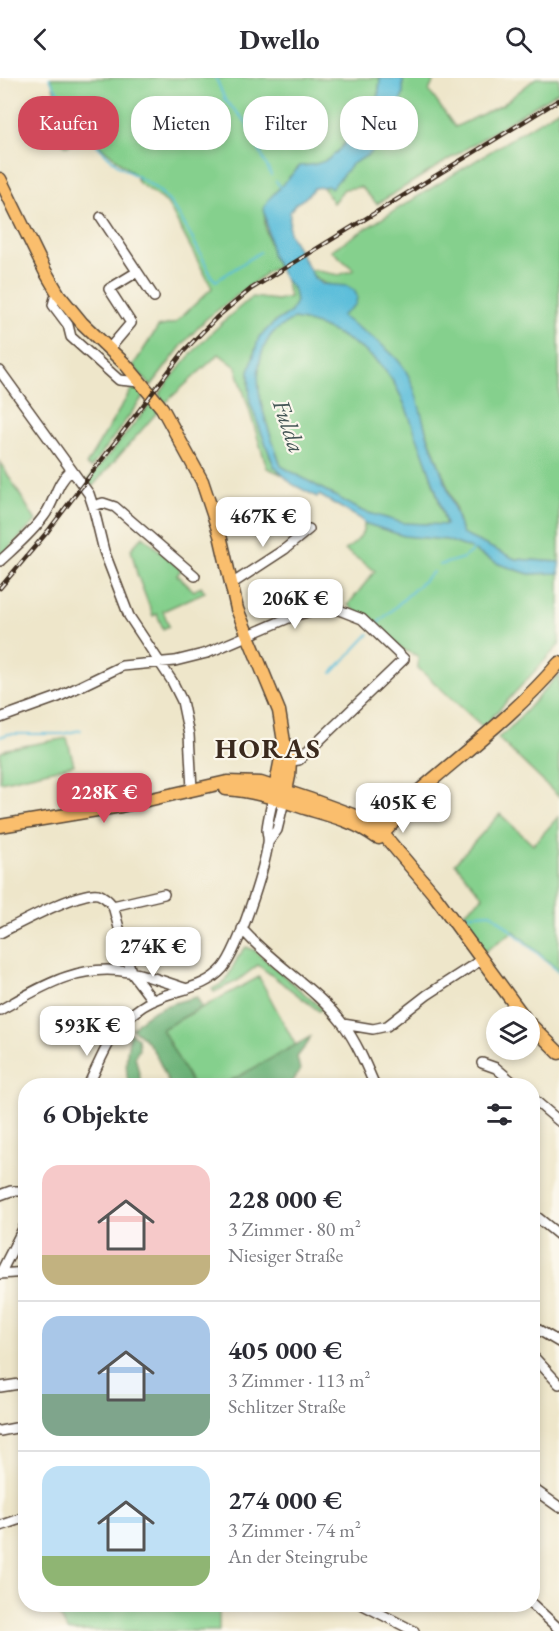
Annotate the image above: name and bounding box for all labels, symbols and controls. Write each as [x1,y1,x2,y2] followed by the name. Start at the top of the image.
[239,22,320,57] text: Dwello
[24,23,57,56] icon: back
[502,23,535,56] icon: search
[18,96,119,150] chip: Kaufen
[131,96,231,150] chip: Mieten
[243,96,328,150] chip: Filter
[340,96,418,150] chip: Neu
[266,394,313,457] water label: Fulda
[214,497,312,548] pin: 467K €
[230,503,296,529] text: 467K €
[246,579,344,630] pin: 206K €
[262,585,328,611] text: 206K €
[215,730,321,766] district label: HORAS
[55,773,153,824] pin: 228K €
[71,779,137,805] text: 228K €
[354,783,452,834] pin: 405K €
[370,789,436,815] text: 405K €
[104,927,202,978] pin: 274K €
[120,933,186,959] text: 274K €
[38,1006,136,1057] pin: 593K €
[486,1006,540,1060] map controls
[486,1006,540,1060] button: layers
[54,1012,120,1038] text: 593K €
[42,1097,148,1131] text: 6 Objekte
[483,1098,516,1131] icon: filters
[228,1182,342,1216] text: 228 000 €
[90,1189,162,1261] icon: home
[228,1216,361,1242] text: 3 Zimmer · 80 m²
[228,1242,343,1268] text: Niesiger Straße
[228,1333,342,1367] text: 405 000 €
[90,1340,162,1412] icon: home
[228,1367,371,1393] text: 3 Zimmer · 113 m²
[228,1393,346,1419] text: Schlitzer Straße
[228,1483,342,1517] text: 274 000 €
[90,1490,162,1562] icon: home
[228,1517,361,1543] text: 3 Zimmer · 74 m²
[228,1543,368,1569] text: An der Steingrube

